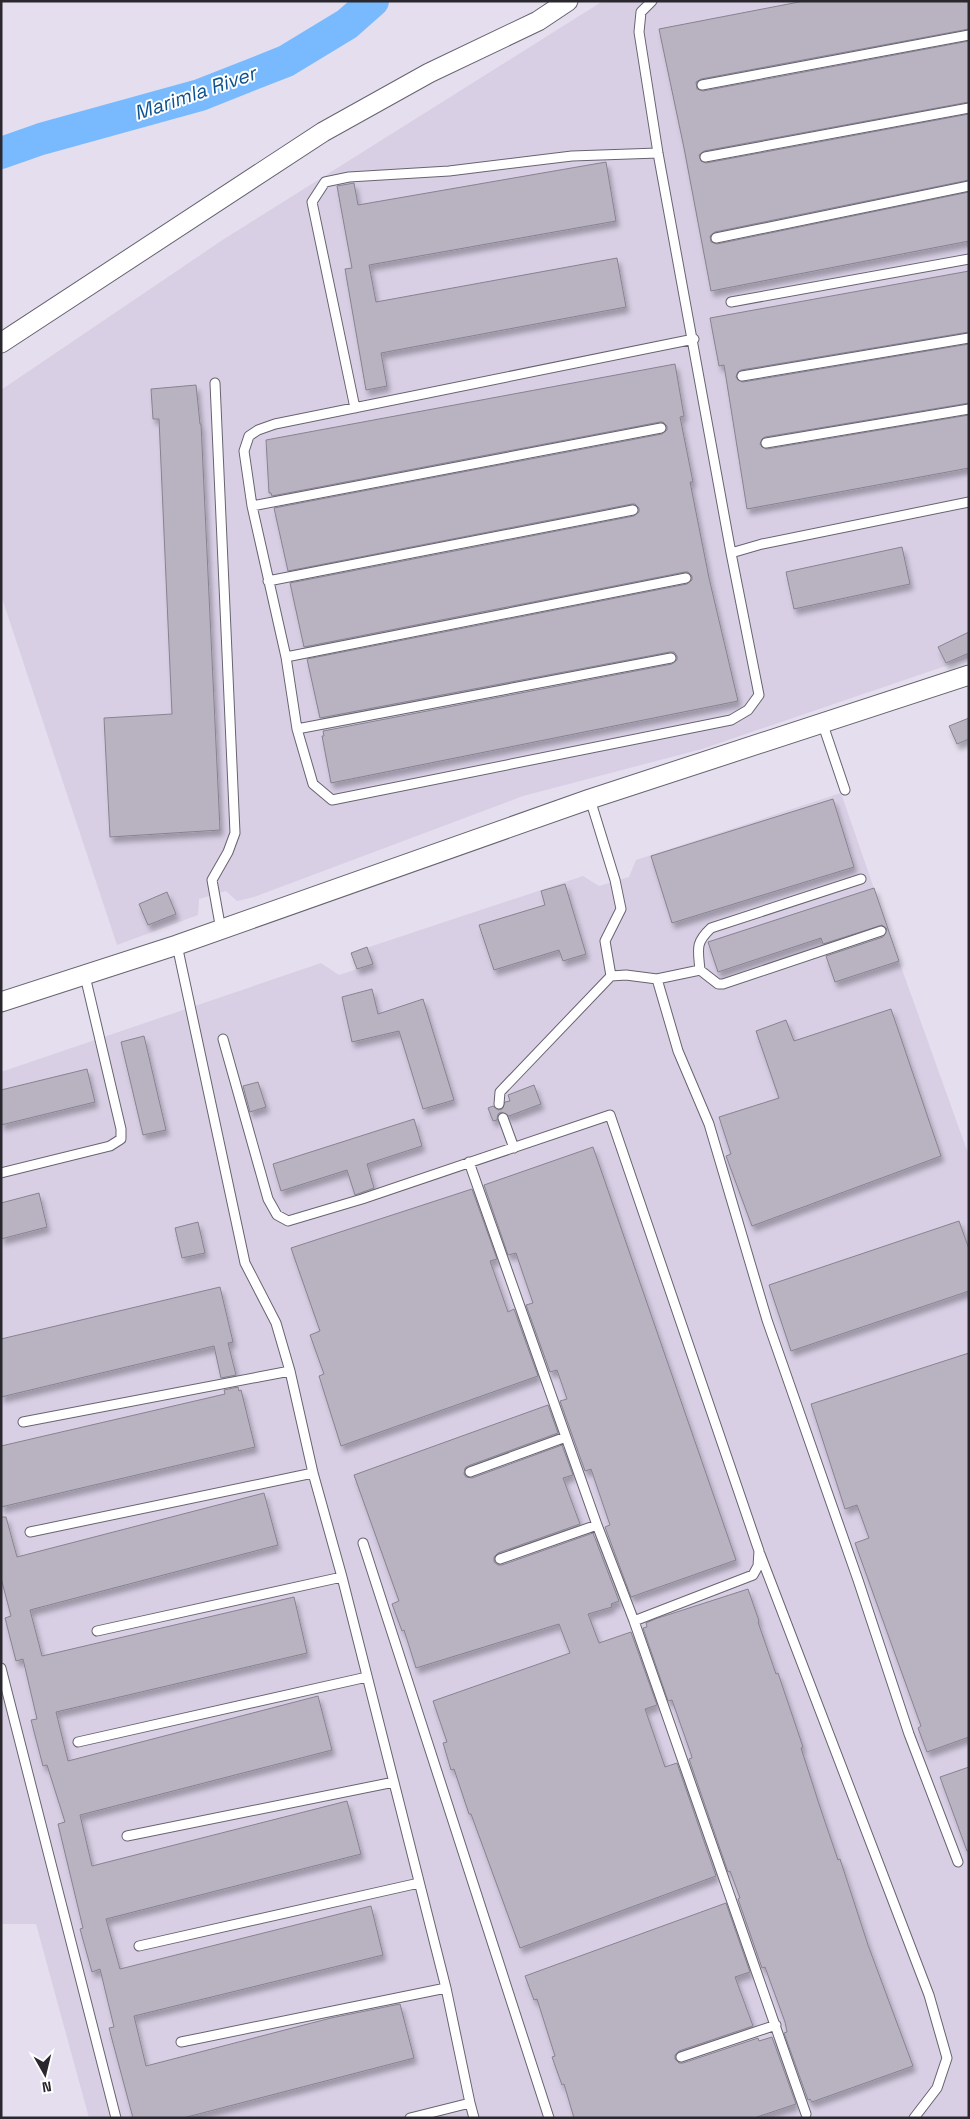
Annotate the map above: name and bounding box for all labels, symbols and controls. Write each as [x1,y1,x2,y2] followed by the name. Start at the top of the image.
[131,59,262,126] water label: Marimla River
[20,2049,70,2099] north arrow
[41,2077,53,2096] text: N

